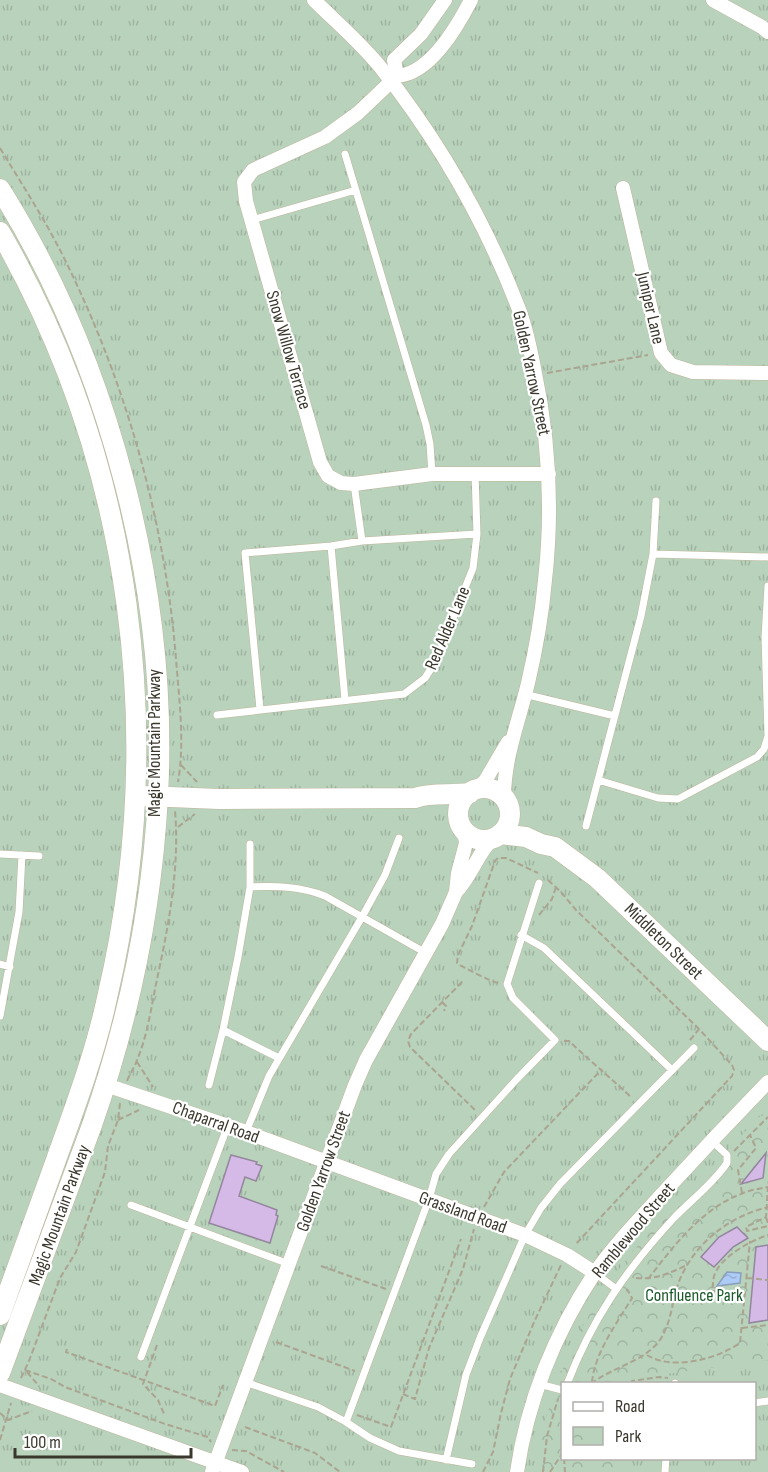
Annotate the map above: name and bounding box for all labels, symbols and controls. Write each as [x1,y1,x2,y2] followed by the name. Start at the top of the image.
[632,269,669,346] street label: Juniper Lane
[262,288,316,412] street label: Snow Willow Terrace
[508,309,555,438] street label: Golden Yarrow Street
[421,583,474,673] street label: Red Alder Lane
[144,669,165,817] street label: Magic Mountain Parkway
[620,899,708,984] street label: Middleton Street
[170,1097,262,1148] street label: Chaparral Road
[292,1107,355,1235] street label: Golden Yarrow Street
[24,1142,95,1288] street label: Magic Mountain Parkway
[587,1178,680,1282] street label: Ramblewood Street
[416,1187,510,1238] street label: Grassland Road
[645,1285,743,1306] park label: Confluence Park
[561,1382,756,1460] legend
[615,1396,645,1417] text: Road
[15,1421,190,1459] scale bar
[615,1426,641,1447] text: Park
[24,1432,61,1453] text: 100 m

